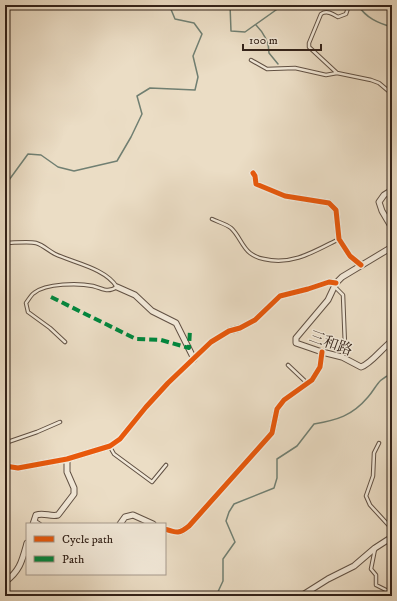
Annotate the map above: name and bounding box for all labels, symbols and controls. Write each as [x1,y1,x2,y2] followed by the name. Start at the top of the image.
[243,26,321,52] scale bar
[249,33,278,48] text: 100 m
[306,327,355,360] street label: 三和路
[26,523,166,575] legend
[62,532,114,547] text: Cycle path
[62,552,85,567] text: Path

